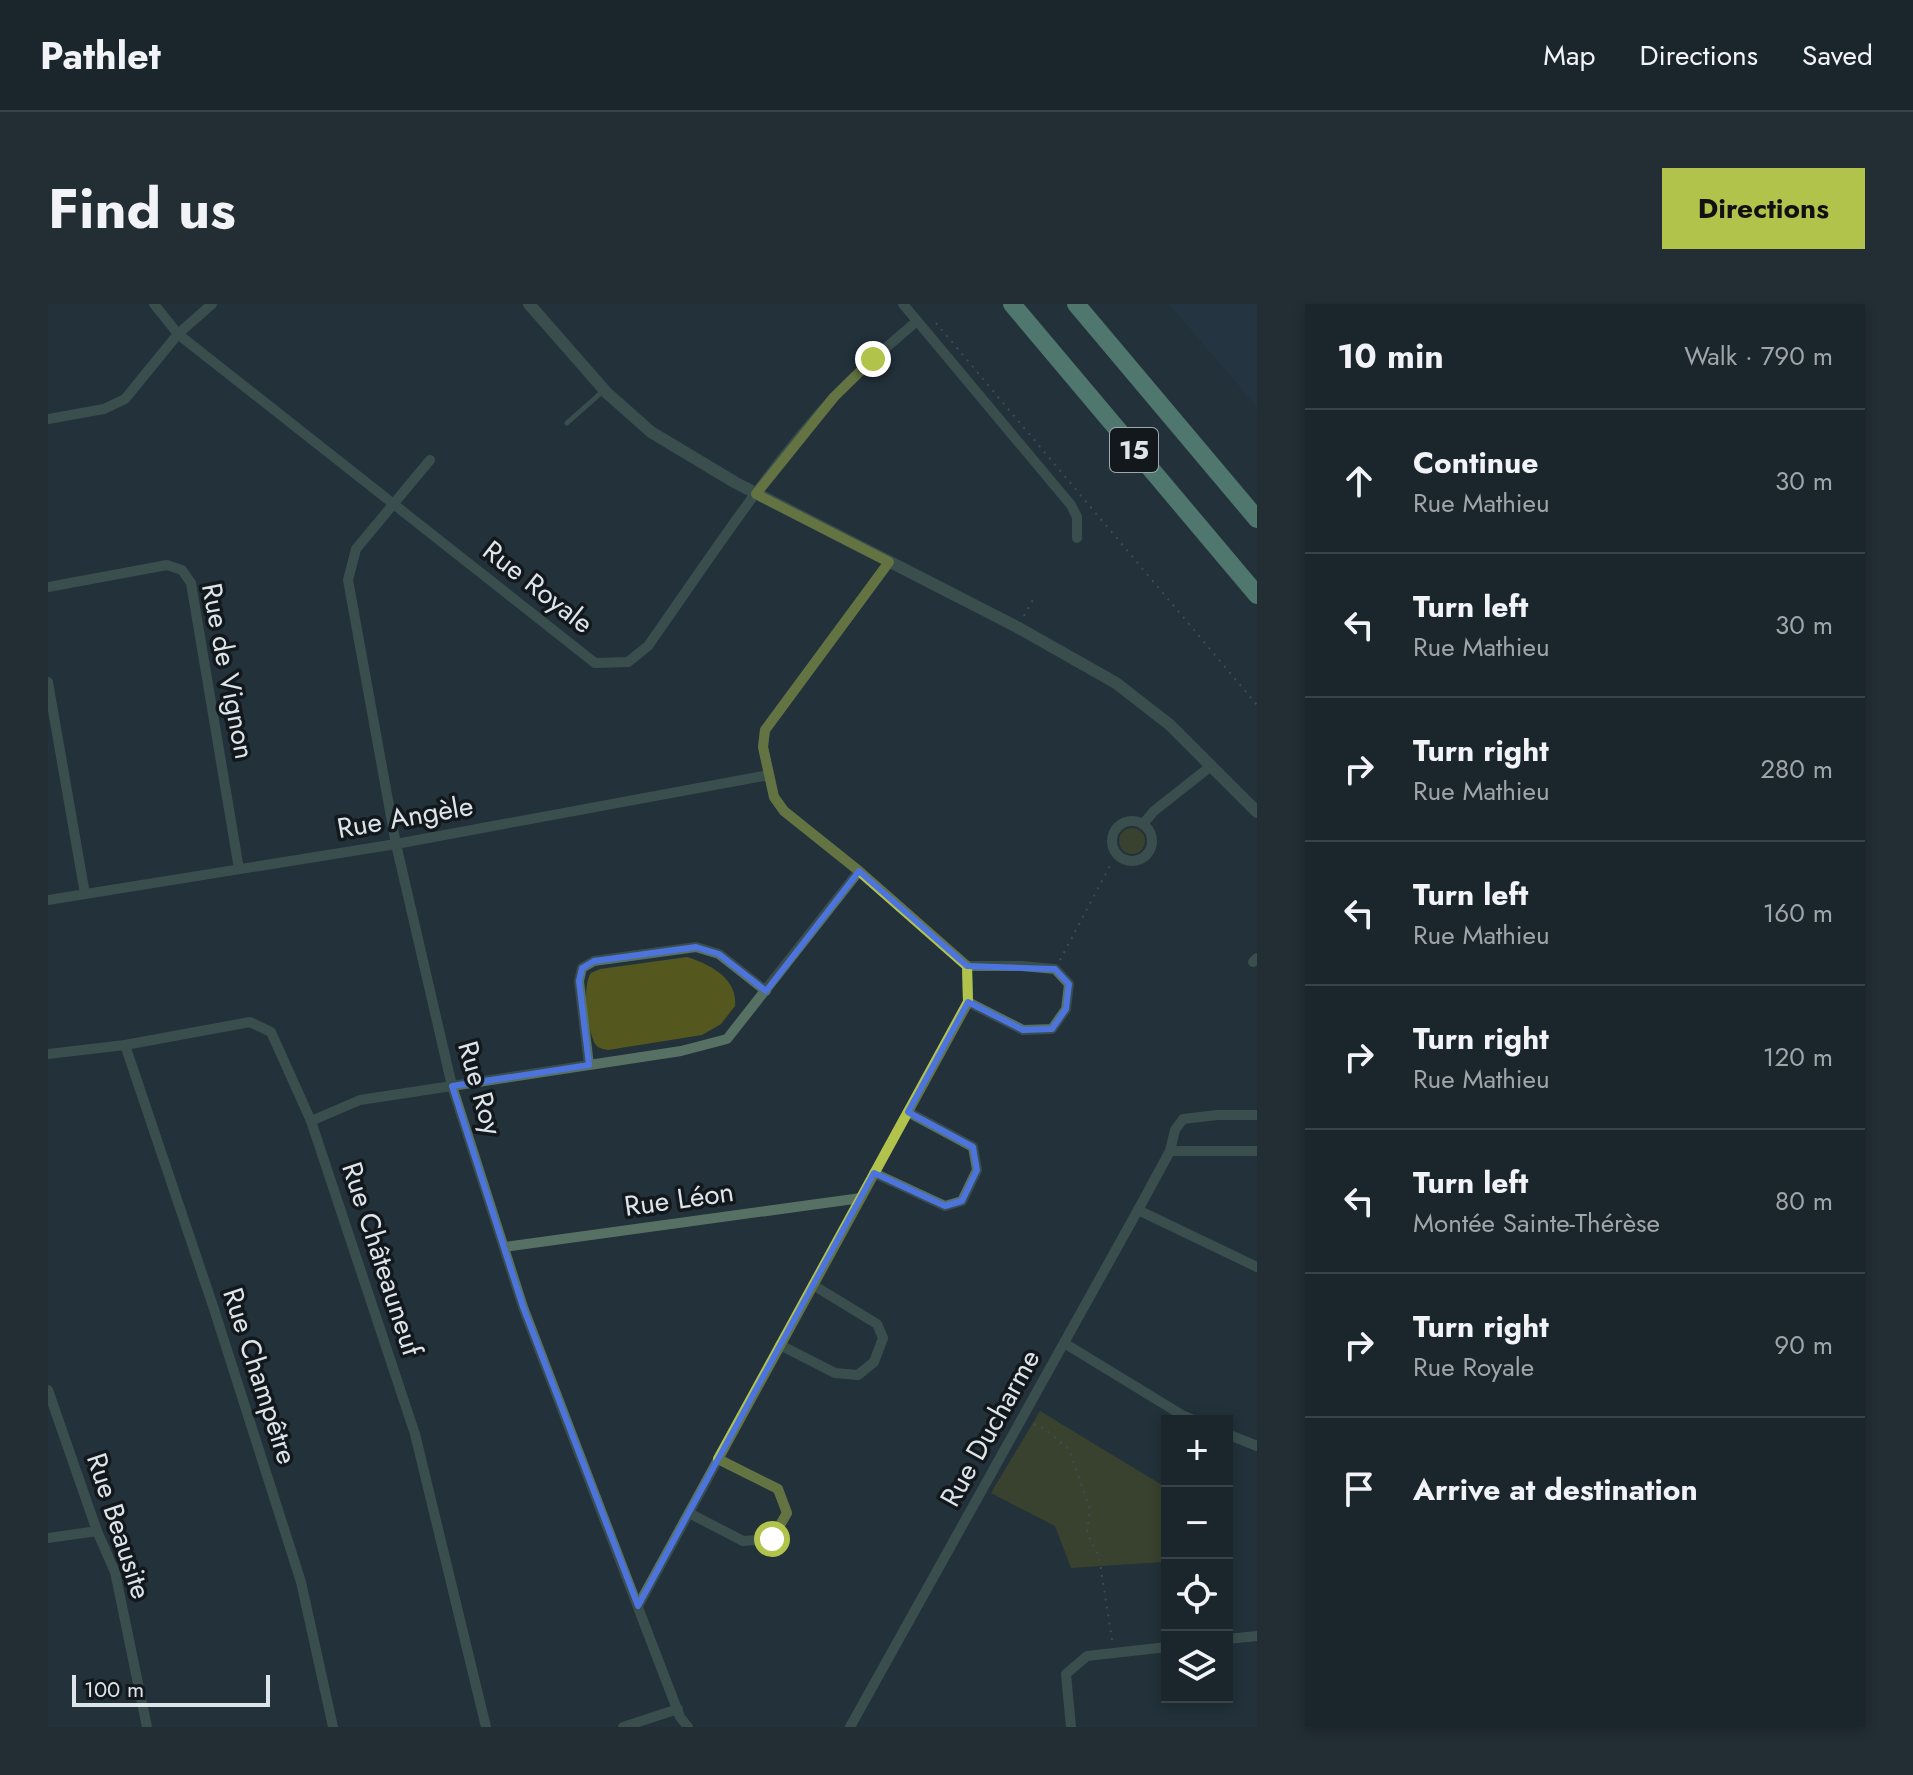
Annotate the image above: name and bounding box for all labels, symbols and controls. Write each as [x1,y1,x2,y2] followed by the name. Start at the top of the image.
[40,28,161,83] text: Pathlet
[1543,35,1595,76] text: Map
[1639,35,1758,76] text: Directions
[1802,35,1873,76] text: Saved
[48,168,236,249] text: Find us
[1662,168,1865,249] button: Directions
[1337,332,1444,381] text: 10 min
[1684,337,1833,375] text: Walk · 790 m
[855,341,891,377] route end
[1110,428,1158,472] road number: 15
[1413,441,1539,484] text: Continue
[1337,459,1381,503] icon: ahead
[1775,462,1833,500] text: 30 m
[1413,484,1550,522] text: Rue Mathieu
[474,531,602,643] street label: Rue Royale
[191,580,265,762] street label: Rue de Vignon
[1413,585,1528,628] text: Turn left
[1337,603,1381,647] icon: left
[1775,606,1833,644] text: 30 m
[1413,628,1550,666] text: Rue Mathieu
[1413,729,1549,772] text: Turn right
[1337,747,1381,791] icon: right
[1760,750,1833,788] text: 280 m
[1413,772,1550,810] text: Rue Mathieu
[334,785,476,849] street label: Rue Angèle
[1413,873,1528,916] text: Turn left
[1337,891,1381,935] icon: left
[1763,894,1833,932] text: 160 m
[1413,916,1550,954] text: Rue Mathieu
[1413,1017,1549,1060] text: Turn right
[1337,1035,1381,1079] icon: right
[447,1036,513,1140] street label: Rue Roy
[1763,1038,1833,1076] text: 120 m
[1413,1060,1550,1098] text: Rue Mathieu
[331,1157,433,1362] street label: Rue Châteauneuf
[1413,1161,1528,1204] text: Turn left
[622,1171,736,1227] street label: Rue Léon
[1337,1179,1381,1223] icon: left
[1775,1182,1833,1220] text: 80 m
[1413,1204,1660,1242] text: Montée Sainte-Thérèse
[212,1283,308,1469] street label: Rue Champêtre
[1413,1305,1549,1348] text: Turn right
[1337,1323,1381,1367] icon: right
[1774,1326,1833,1364] text: 90 m
[930,1342,1050,1514] street label: Rue Ducharme
[1413,1348,1534,1386] text: Rue Royale
[1161,1415,1233,1703] map controls
[1161,1415,1233,1487] button: +
[76,1448,162,1604] street label: Rue Beausite
[1337,1467,1381,1511] icon: arrive
[1413,1468,1698,1511] text: Arrive at destination
[1161,1487,1233,1559] button: −
[754,1521,790,1557] route start
[1161,1559,1233,1631] button: locate
[1161,1631,1233,1703] button: layers
[72,1671,270,1707] scale bar
[84,1673,144,1705] text: 100 m

